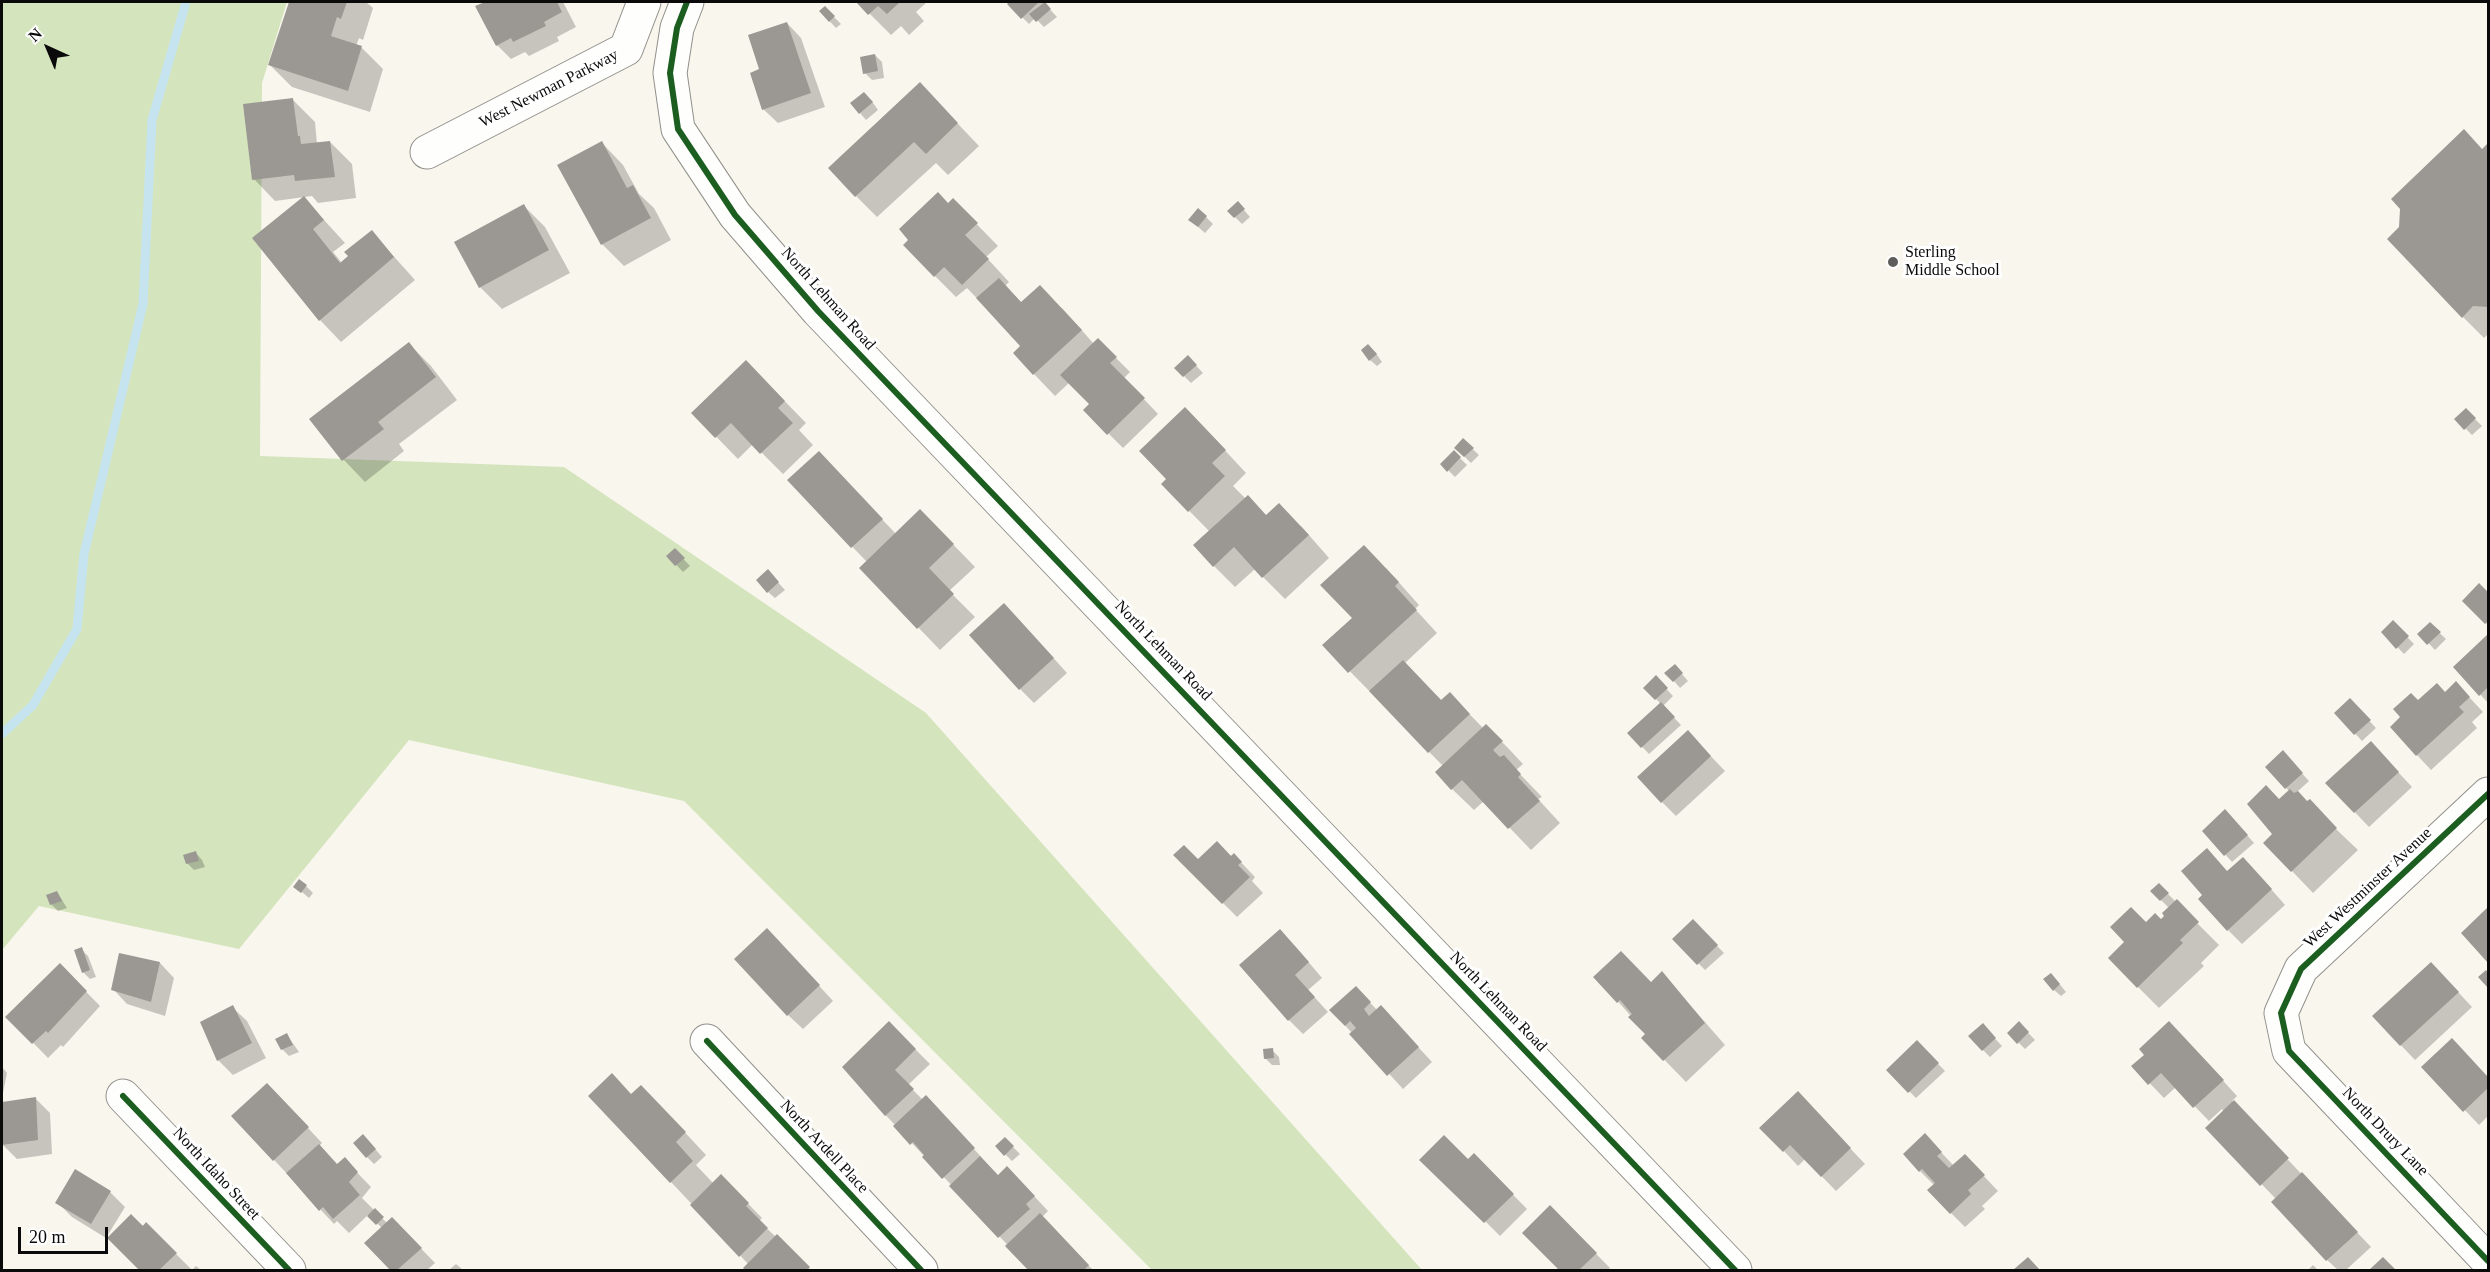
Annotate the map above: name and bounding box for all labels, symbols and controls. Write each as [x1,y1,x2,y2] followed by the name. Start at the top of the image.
[18,18,78,78] north arrow
[25,25,45,45] text: N
[476,46,622,132] street label: West Newman Parkway
[1905,243,2000,281] place label: Sterling Middle School
[777,244,879,354] street label: North Lehman Road
[1886,255,1900,269] marker: Sterling Middle School
[1110,597,1216,705] street label: North Lehman Road
[2300,824,2436,952] street label: West Westminster Avenue
[1445,948,1551,1056] street label: North Lehman Road
[2338,1084,2432,1180] street label: North Drury Lane
[776,1096,872,1198] street label: North Ardell Place
[168,1124,264,1224] street label: North Idaho Street
[21,1215,111,1253] scale bar
[29,1227,66,1247] text: 20 m

